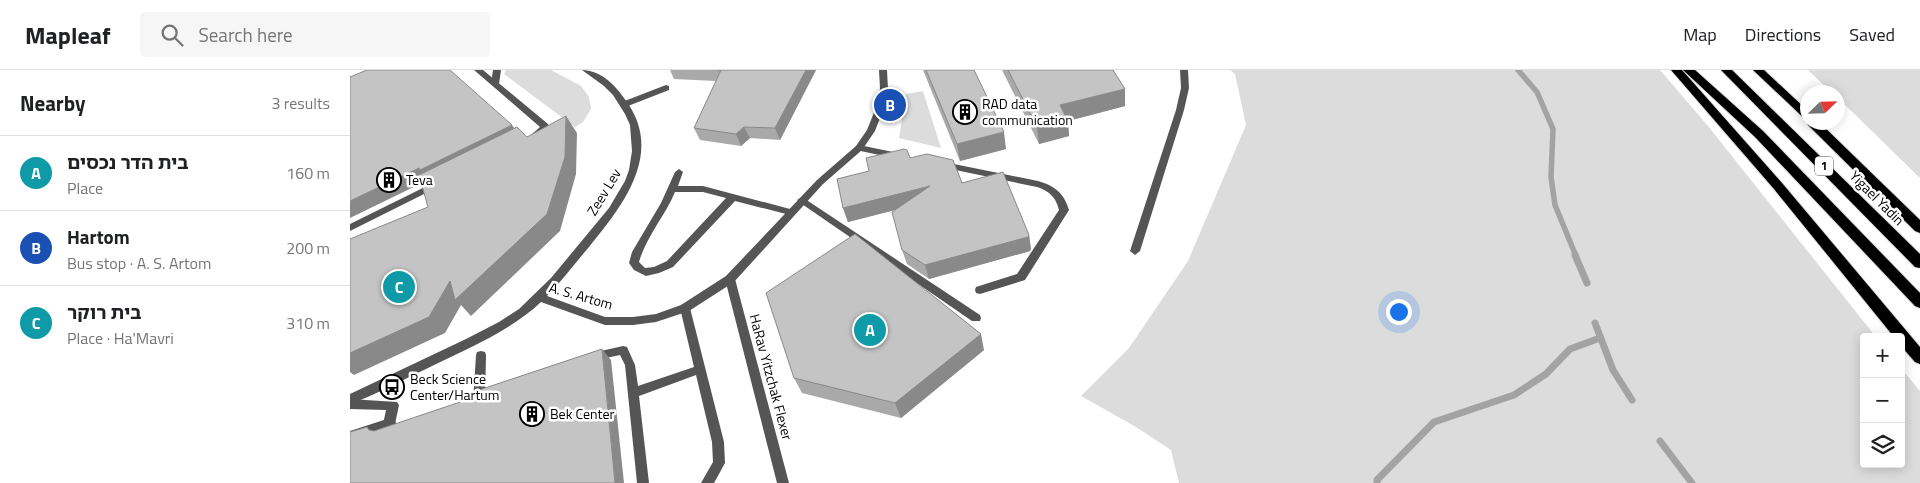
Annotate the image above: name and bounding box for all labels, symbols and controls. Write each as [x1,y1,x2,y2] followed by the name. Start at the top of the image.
[140,12,490,57] search box
[25,17,110,53] text: Mapleaf
[198,20,293,49] text: Search here
[158,21,186,49] icon: search
[1683,21,1717,48] text: Map
[1745,21,1821,48] text: Directions
[1849,21,1895,48] text: Saved
[1800,85,1845,130] north arrow
[874,86,906,124] pin: B
[20,87,85,119] text: Nearby
[271,91,330,115] text: 3 results
[982,93,1073,130] place label: RAD data communication
[952,99,978,125] building icon: RAD data communication
[67,147,189,176] text: בית הדר נכסים
[1815,156,1833,175] road number: 1
[31,161,41,185] text: A
[286,161,330,185] text: 160 m
[581,164,626,219] street label: Zeev Lev
[1845,166,1909,230] street label: Yigael Yadin
[376,167,402,193] building icon: Teva
[406,169,433,190] place label: Teva
[67,176,103,200] text: Place
[67,222,130,251] text: Hartom
[31,236,41,260] text: B
[286,236,330,260] text: 200 m
[67,251,211,275] text: Bus stop · A. S. Artom
[383,268,415,306] pin: C
[547,276,615,315] street label: A. S. Artom
[67,297,142,326] text: בית רוקר
[1386,299,1412,325] your location
[32,311,40,335] text: C
[286,311,330,335] text: 310 m
[745,311,798,442] street label: HaRav Yitzchak Flexer
[854,311,886,349] pin: A
[67,326,174,350] text: Place · Ha'Mavri
[1860,333,1905,468] map controls
[1860,333,1905,378] button: +
[410,368,500,405] place label: Beck Science Center/Hartum
[379,374,405,400] bus stop icon: Beck Science Center/Hartum
[1860,378,1905,423] button: −
[519,401,545,427] building icon: Bek Center
[550,403,614,424] place label: Bek Center
[1860,423,1905,468] button: layers

